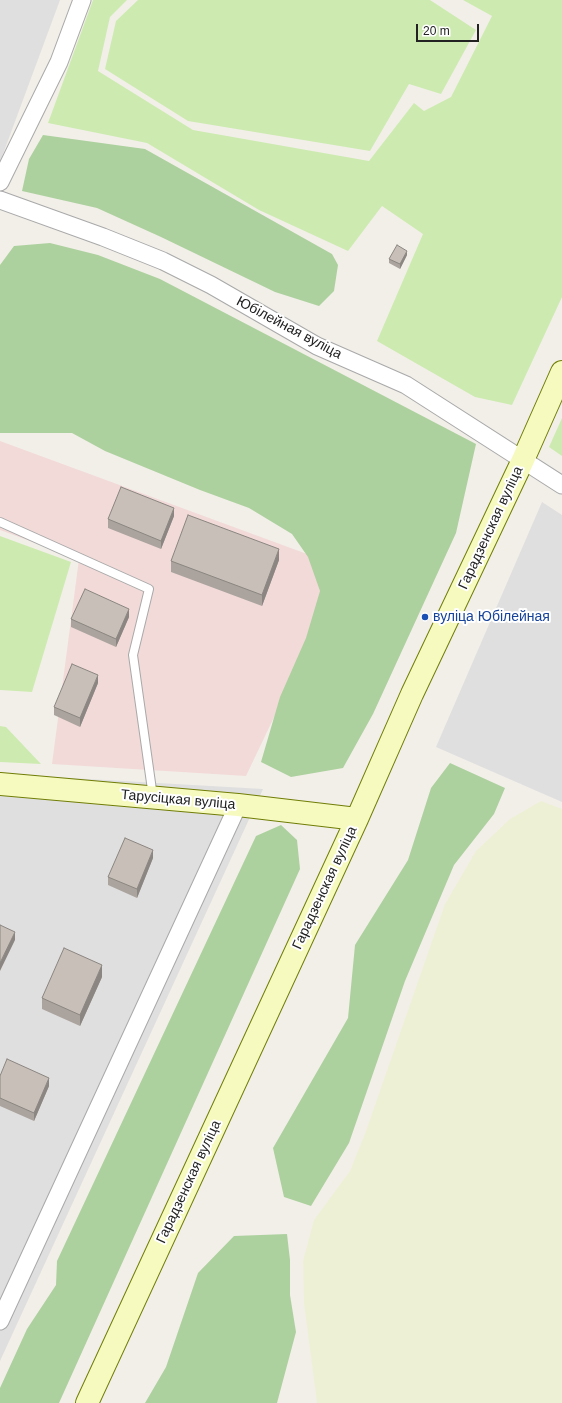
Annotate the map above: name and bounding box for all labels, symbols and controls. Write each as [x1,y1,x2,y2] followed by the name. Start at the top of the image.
[418,16,481,42] scale bar
[423,24,450,38] text: 20 m
[233,293,345,363] street label: Юбілейная вуліца
[455,464,527,592] street label: Гарадзенская вуліца
[433,609,550,625] place label: вуліца Юбілейная
[420,612,430,622] marker: вуліца Юбілейная
[120,787,236,813] street label: Тарусіцкая вуліца
[289,824,361,952] street label: Гарадзенская вуліца
[153,1118,225,1246] street label: Гарадзенская вуліца

